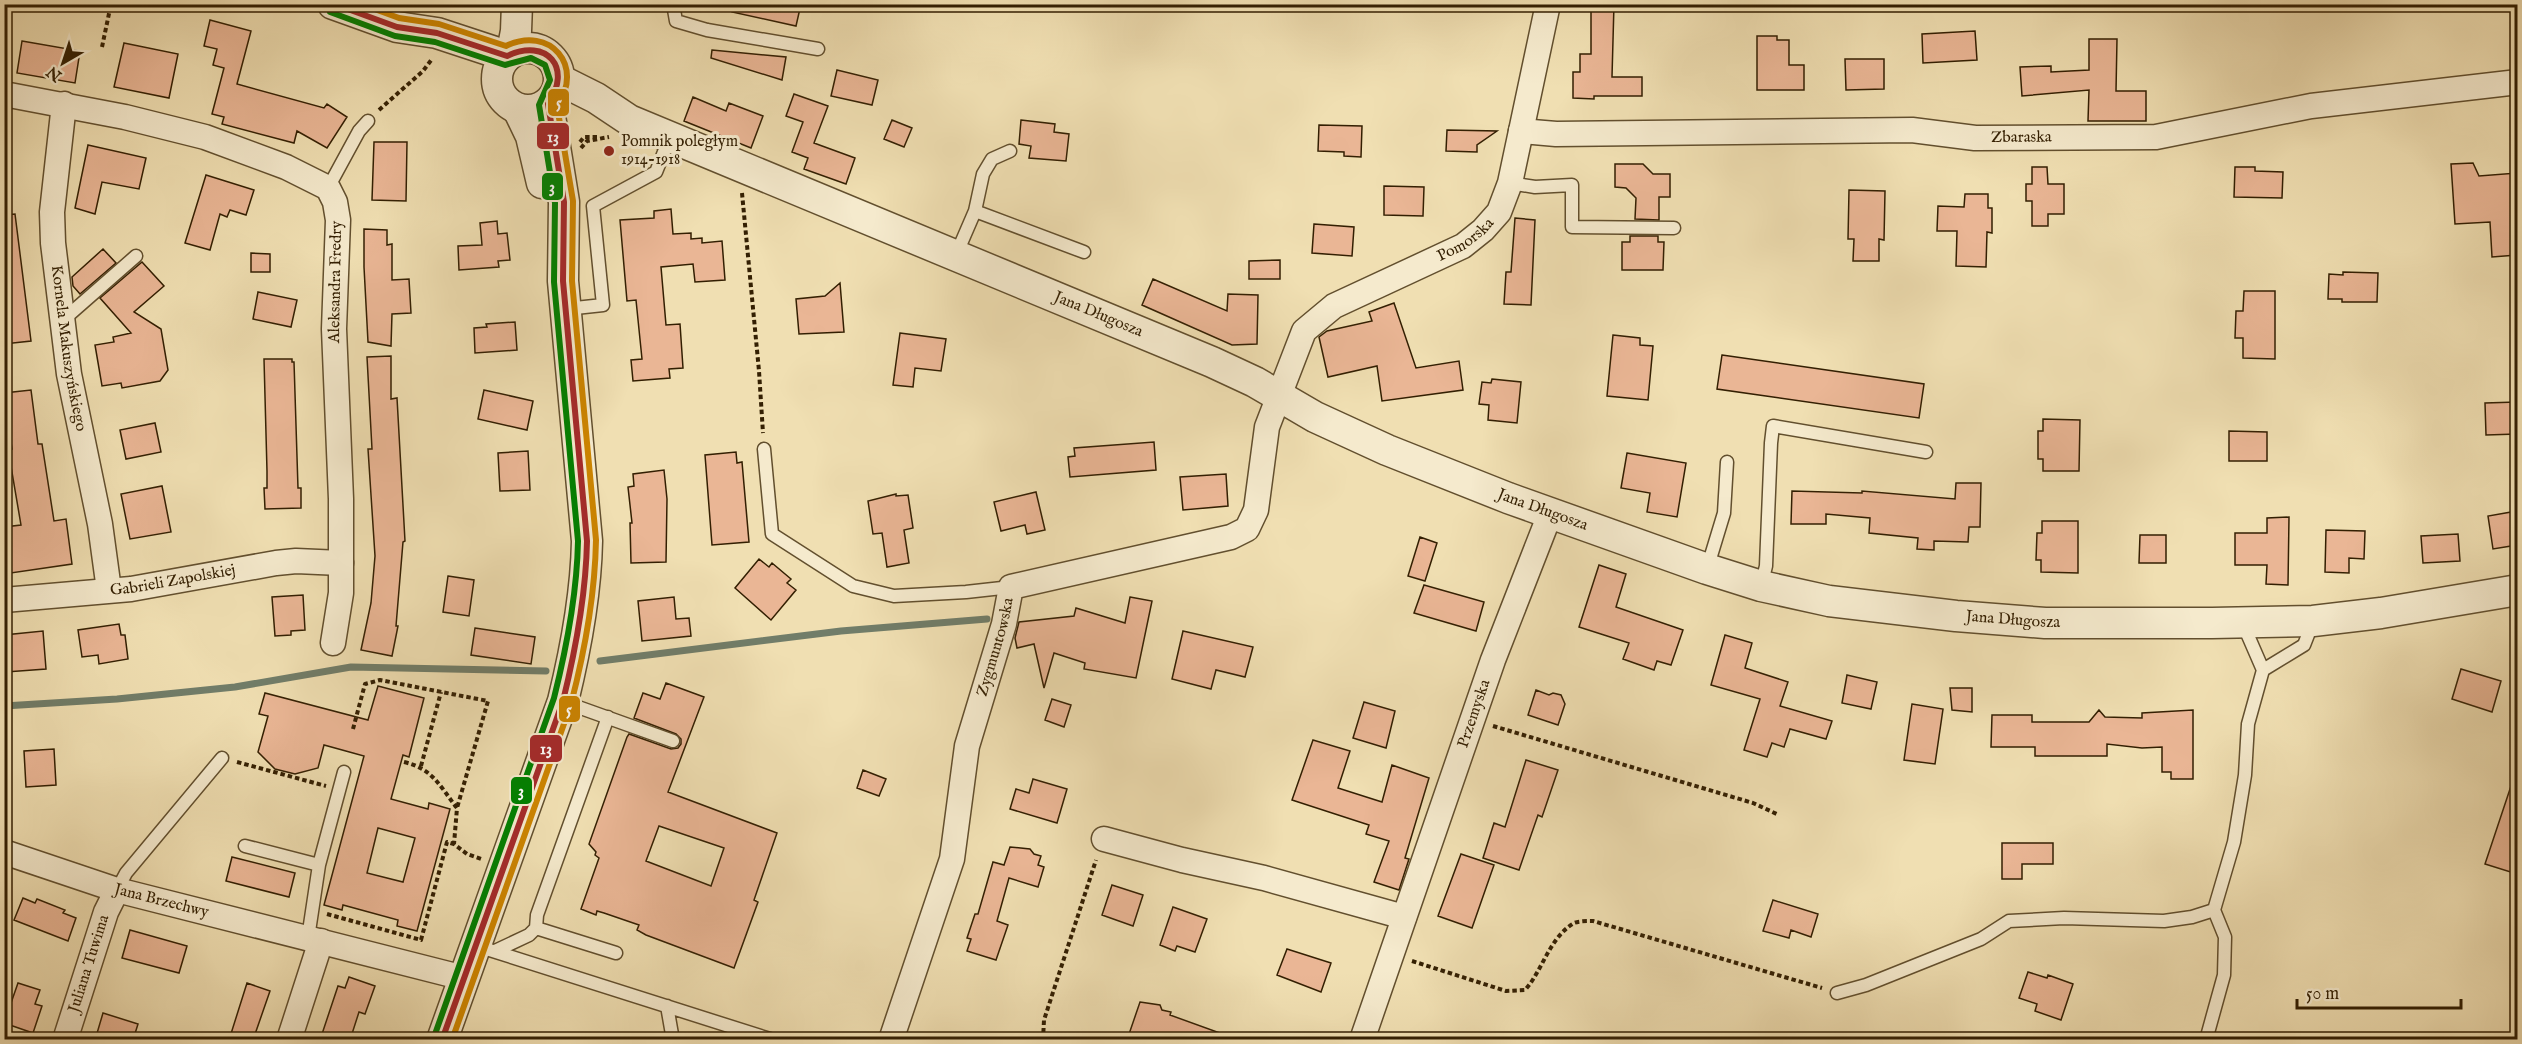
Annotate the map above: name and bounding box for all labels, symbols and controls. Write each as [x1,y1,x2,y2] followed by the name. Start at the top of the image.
[33,33,93,93] north arrow
[43,61,67,86] text: N
[547,88,570,117] line badge: 5
[556,94,562,114] text: 5
[536,122,570,150] line badge: 13
[547,128,559,148] text: 13
[1991,128,2052,148] street label: Zbaraska
[621,132,738,170] place label: Pomnik poległym 1914-1918
[602,144,616,158] marker: Pomnik poległym 1914-1918
[541,172,564,201] line badge: 3
[549,178,555,198] text: 3
[1434,214,1499,267] street label: Pomorska
[325,221,347,344] street label: Aleksandra Fredry
[46,264,91,433] street label: Kornela Makuszyńskiego
[1049,287,1146,342] street label: Jana Długosza
[1492,484,1590,536] street label: Jana Długosza
[109,560,237,601] street label: Gabrieli Zapolskiej
[973,596,1019,699] street label: Zygmuntowska
[1963,607,2060,633] street label: Jana Długosza
[1453,677,1496,751] street label: Przemyska
[558,695,581,723] line badge: 5
[566,701,572,721] text: 5
[529,734,563,763] line badge: 13
[540,740,552,760] text: 13
[510,776,533,805] line badge: 3
[518,782,524,802] text: 3
[110,879,211,923] street label: Jana Brzechwy
[64,912,114,1017] street label: Juliana Tuwima
[2297,972,2460,1010] scale bar
[2306,983,2339,1006] text: 50 m

